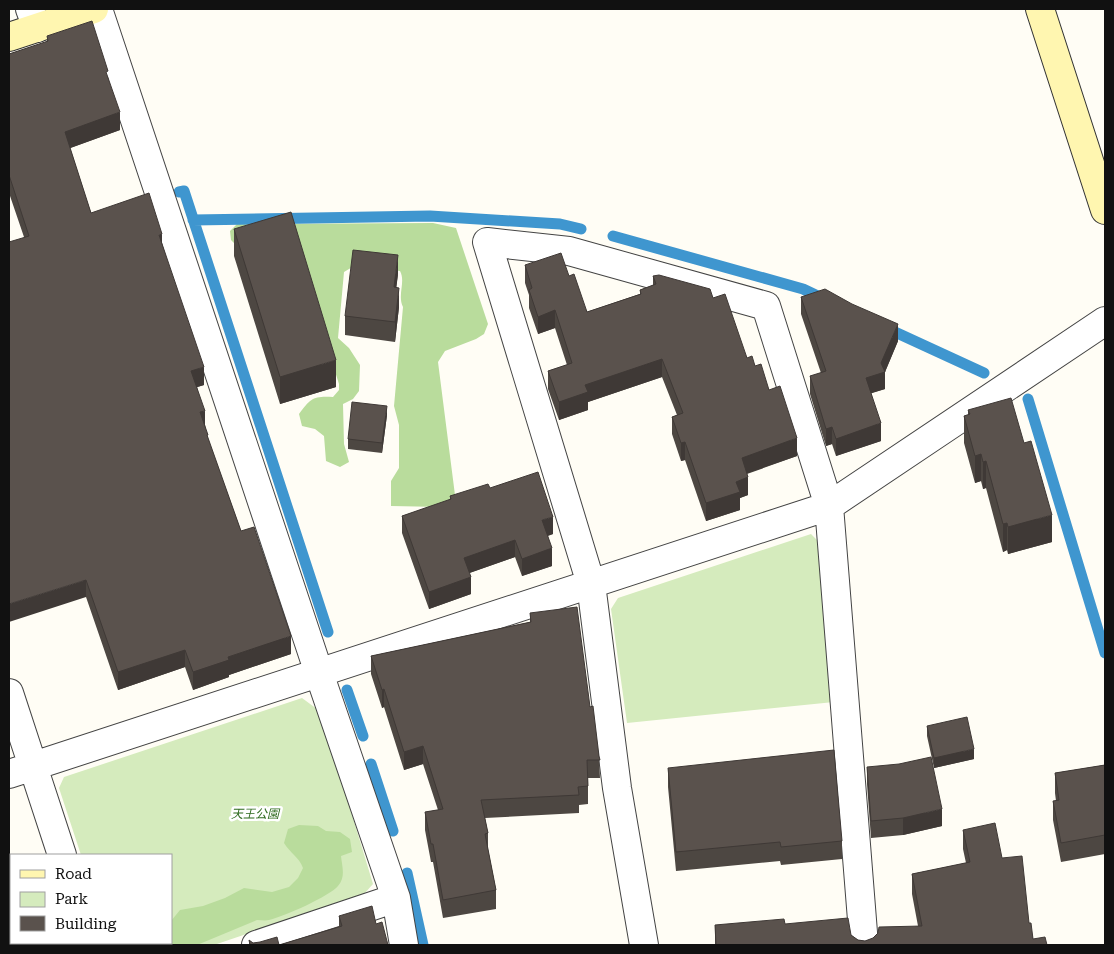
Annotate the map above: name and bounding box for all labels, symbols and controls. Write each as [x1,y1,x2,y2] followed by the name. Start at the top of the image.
[231,807,281,821] park label: 天王公園
[10,854,172,944] legend
[55,865,92,883] text: Road
[55,890,89,908] text: Park
[55,915,117,933] text: Building

